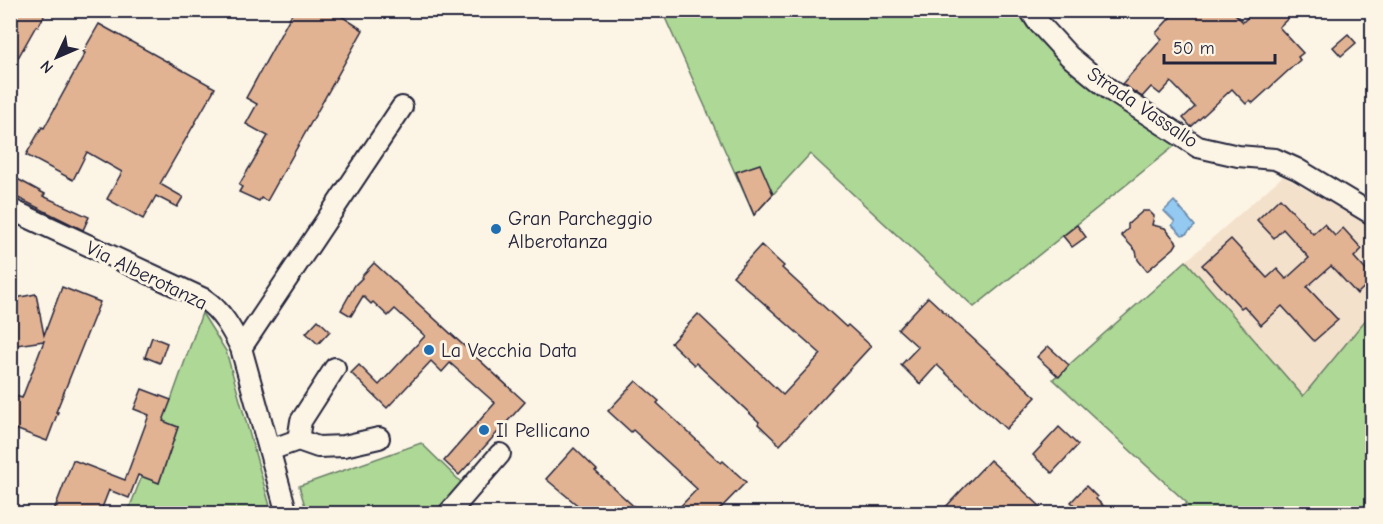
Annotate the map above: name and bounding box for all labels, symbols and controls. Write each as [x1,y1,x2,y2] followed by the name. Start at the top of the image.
[27,27,87,87] north arrow
[1164,27,1275,65] scale bar
[1173,38,1215,59] text: 50 m
[37,57,57,77] text: N
[1083,62,1202,153] street label: Strada Vassallo
[508,207,653,253] place label: Gran Parcheggio Alberotanza
[489,222,503,236] marker: Gran Parcheggio Alberotanza
[82,236,211,315] street label: Via Alberotanza
[441,339,577,362] place label: La Vecchia Data
[422,343,436,357] marker: La Vecchia Data
[496,419,590,442] place label: Il Pellicano
[477,423,491,437] marker: Il Pellicano

